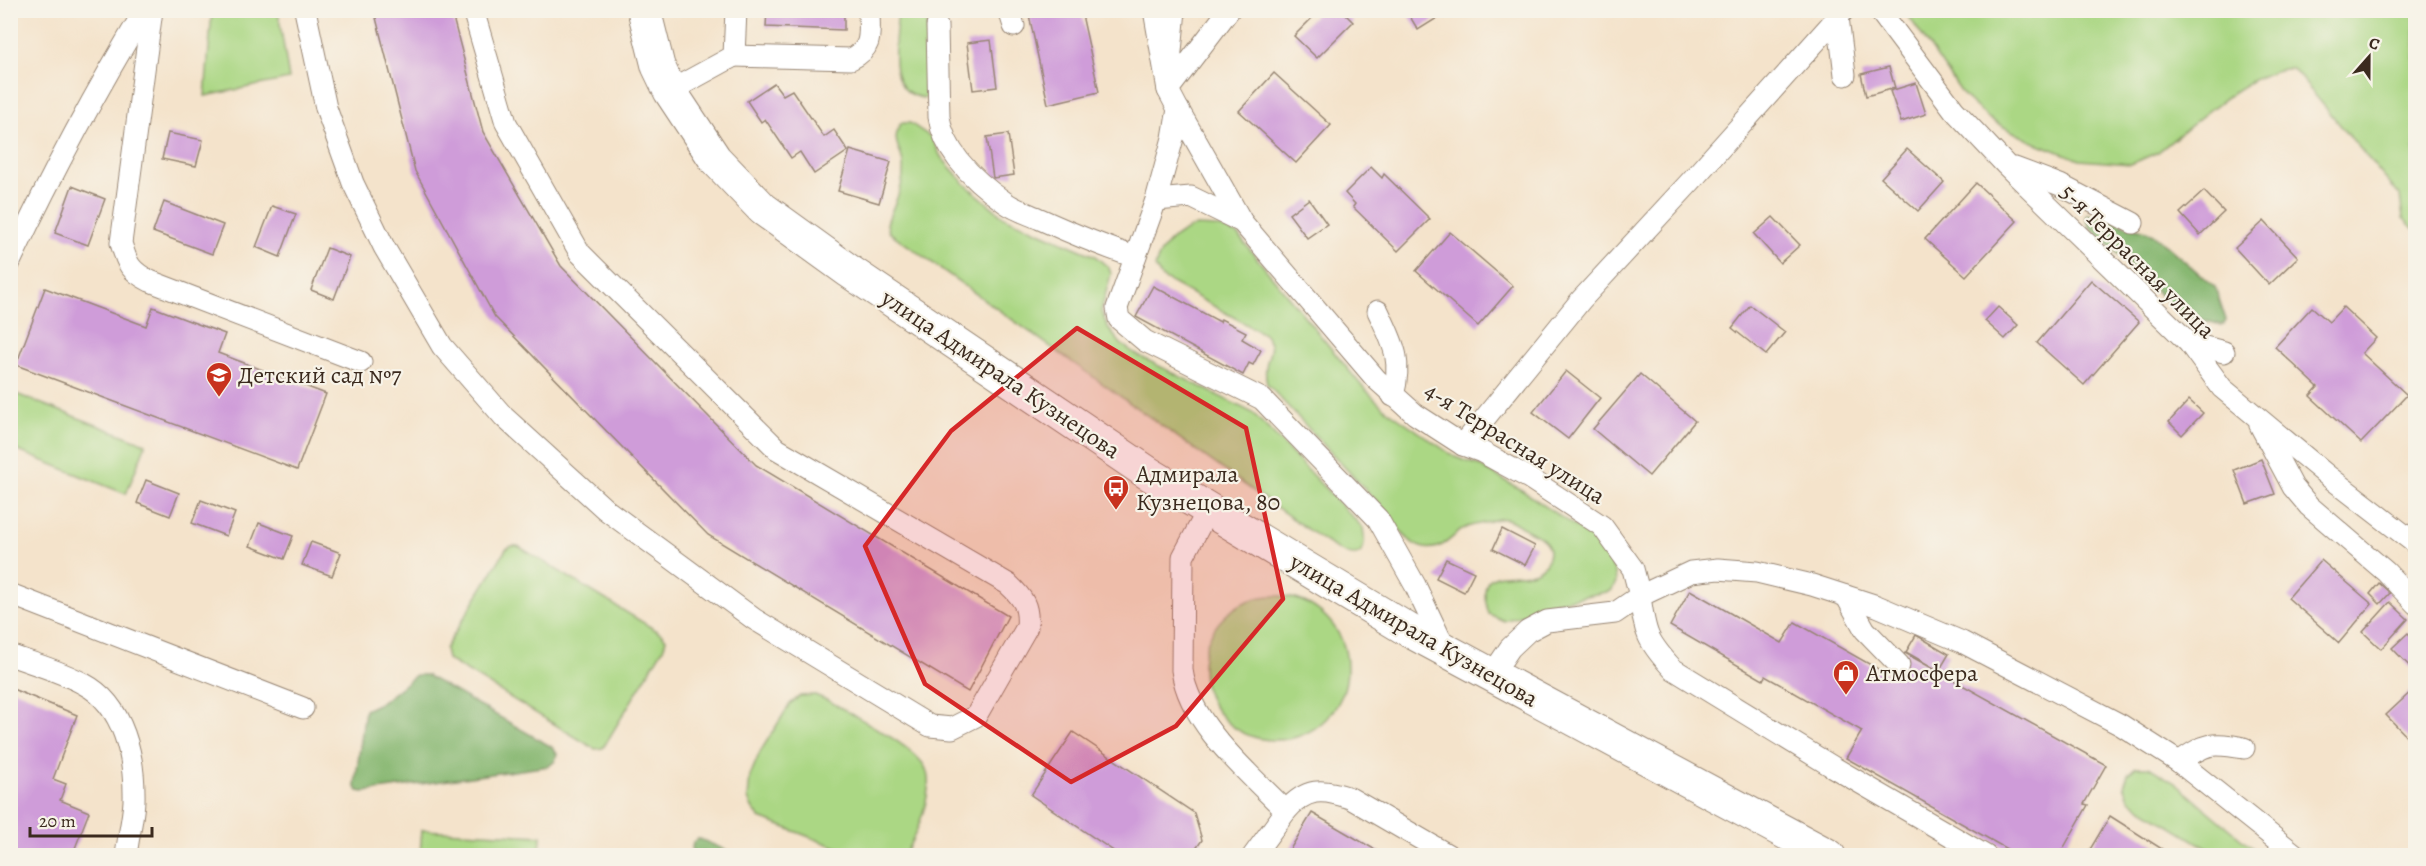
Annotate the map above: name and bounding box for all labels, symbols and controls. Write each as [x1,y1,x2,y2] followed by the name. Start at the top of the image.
[2339,27,2399,87] north arrow
[2365,32,2383,56] text: С
[2053,176,2223,346] street label: 5-я Террасная улица
[874,281,1127,466] street label: улица Адмирала Кузнецова
[238,359,402,391] place label: Детский сад №7
[204,360,234,398] school or university icon: Детский сад №7
[1418,374,1612,512] street label: 4-я Террасная улица
[1135,458,1280,518] place label: Адмирала Кузнецова, 80
[1101,473,1131,511] bus stop icon: Адмирала Кузнецова, 80
[1283,545,1544,714] street label: улица Адмирала Кузнецова
[1865,657,1978,689] place label: Атмосфера
[1831,658,1861,696] shop icon: Атмосфера
[30,800,152,838] scale bar
[39,809,76,833] text: 20 m

